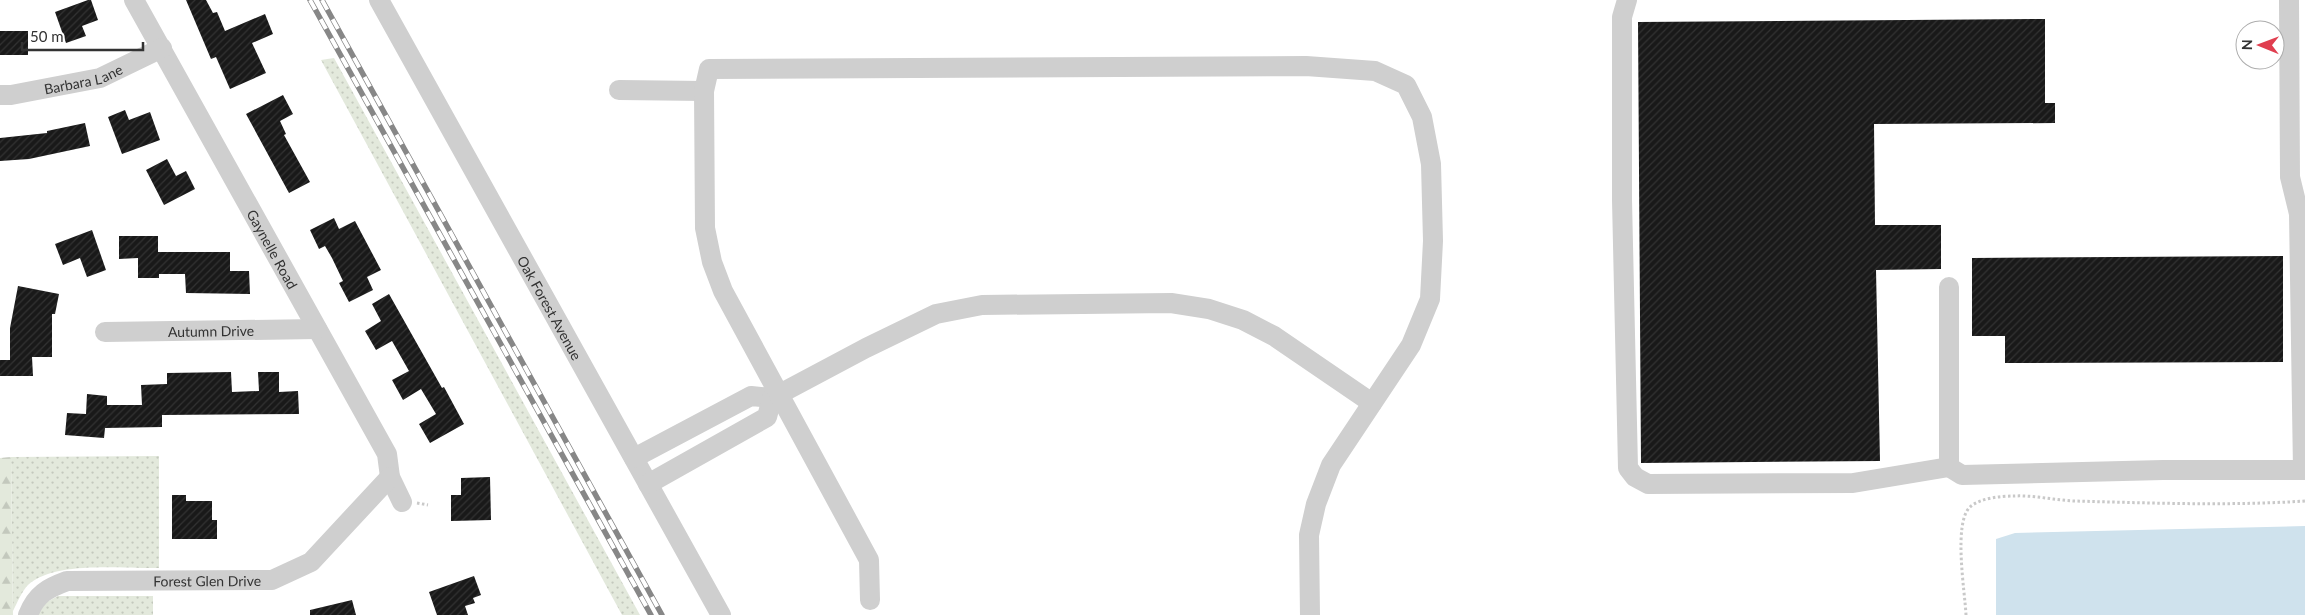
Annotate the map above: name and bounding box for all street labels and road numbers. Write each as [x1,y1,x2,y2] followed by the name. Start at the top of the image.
[42,60,125,97] street label: Barbara Lane
[244,206,302,292] street label: Gaynelle Road
[514,252,586,363] street label: Oak Forest Avenue
[168,321,254,340] street label: Autumn Drive
[153,572,261,589] street label: Forest Glen Drive

